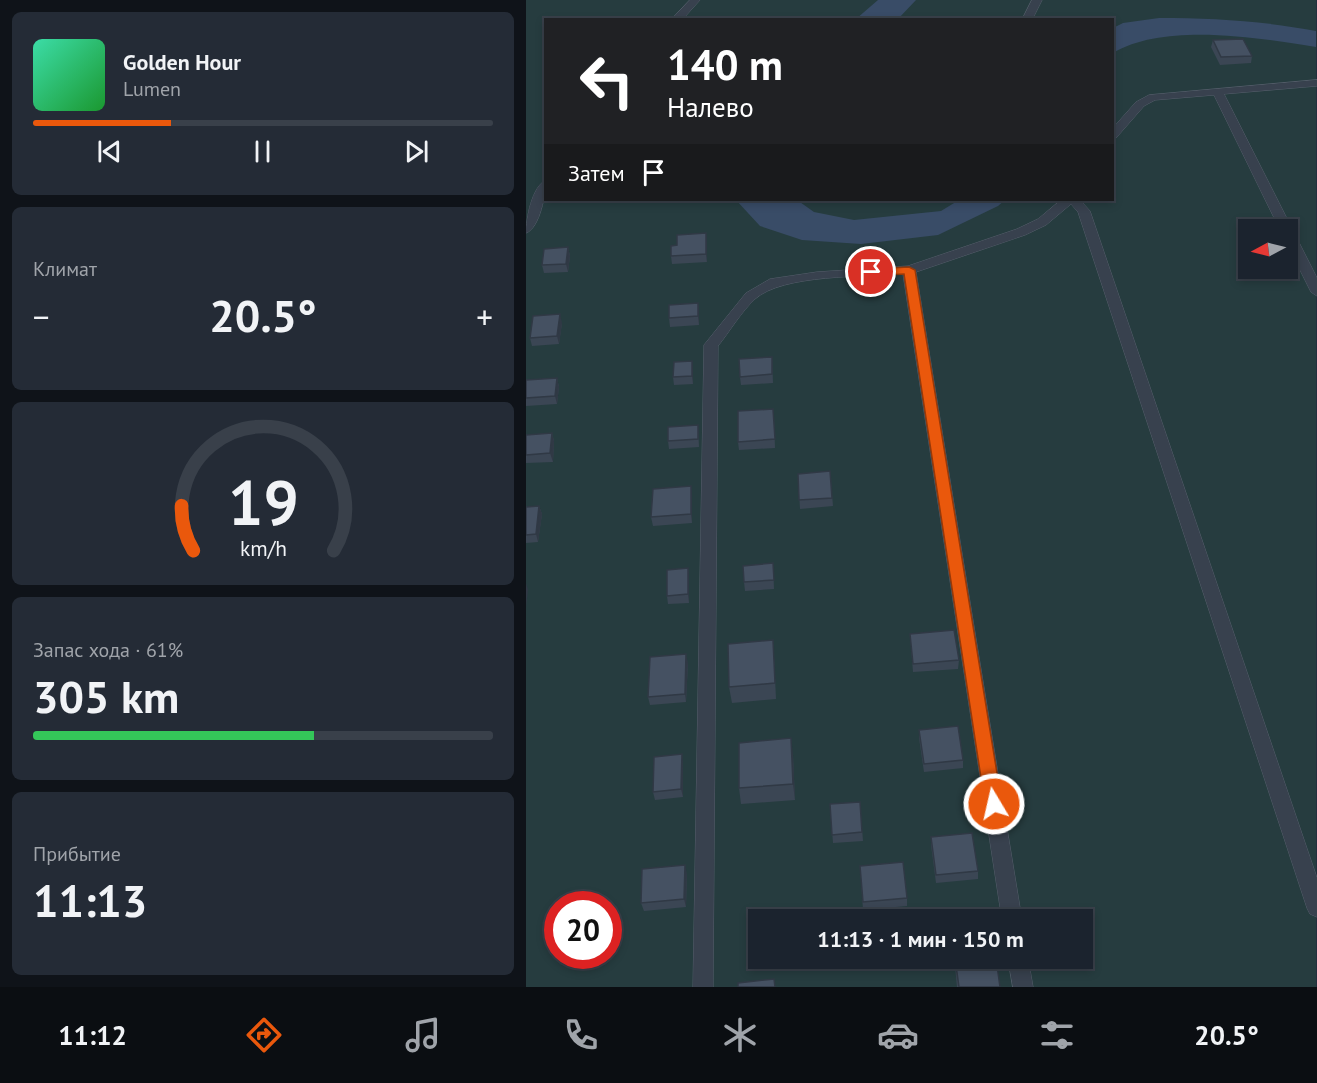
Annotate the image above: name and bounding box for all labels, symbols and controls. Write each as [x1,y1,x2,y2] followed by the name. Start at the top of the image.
[667,37,783,92] text: 140 m
[568,42,646,120] icon: left
[123,48,241,76] text: Golden Hour
[123,76,181,102] text: Lumen
[667,90,754,124] text: Налево
[93,135,126,168] icon: previous
[246,135,279,168] icon: pause
[400,135,433,168] icon: next
[637,156,670,189] icon: arrive
[568,159,625,187] text: Затем
[1238,219,1298,279] north arrow
[1238,219,1298,279] map controls
[845,246,896,297] pin
[854,255,887,288] icon: arrive
[33,256,97,282] text: Климат
[209,286,317,344] text: 20.5°
[33,295,50,338] text: −
[476,295,493,338] text: +
[228,461,298,542] text: 19
[239,534,286,562] text: km/h
[33,637,183,663] text: Запас хода · 61%
[33,667,179,725] text: 305 km
[962,772,1026,836] position arrow
[33,841,121,867] text: Прибытие
[33,871,147,929] text: 11:13
[544,891,622,969] speed limit sign: 20
[817,925,1024,953] text: 11:13 · 1 мин · 150 m
[243,1014,285,1056] icon: directions
[402,1014,444,1056] icon: music
[560,1014,602,1056] icon: phone
[719,1014,761,1056] icon: climate
[877,1014,919,1056] icon: car
[1036,1014,1078,1056] icon: filters
[58,1018,127,1052] text: 11:12
[1194,1018,1259,1052] text: 20.5°

